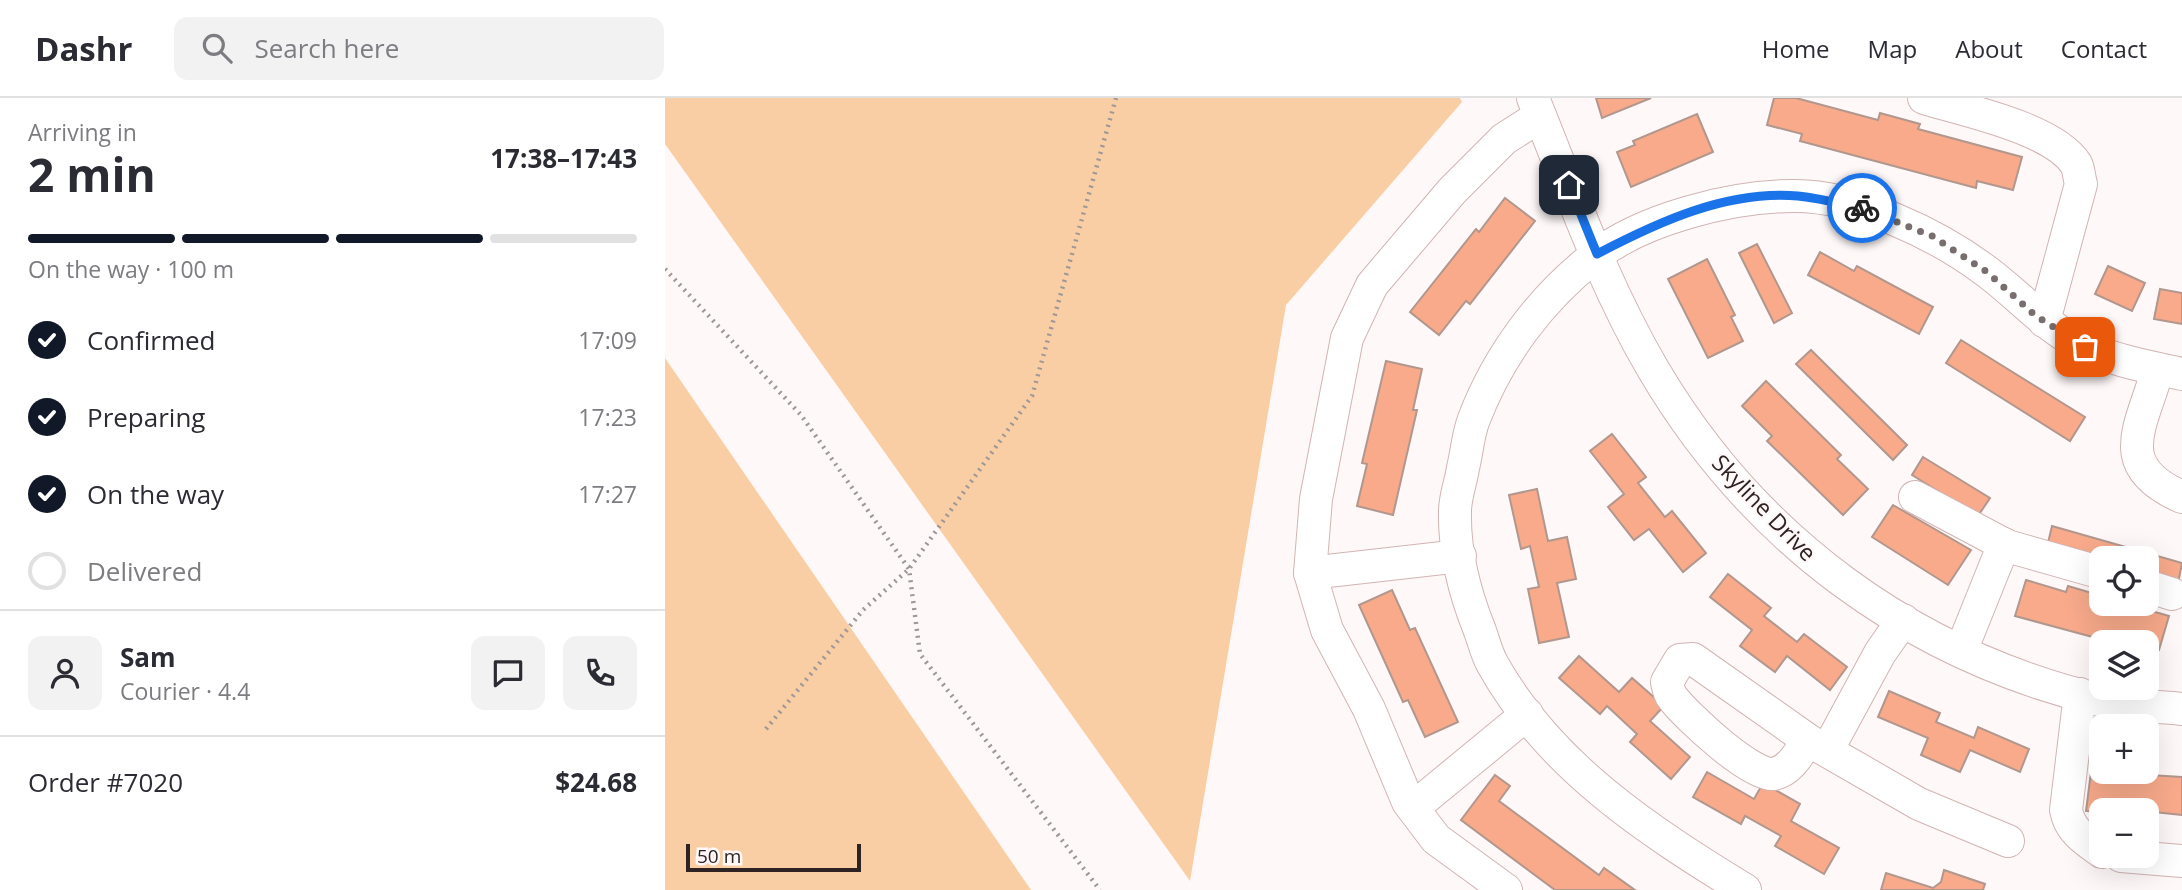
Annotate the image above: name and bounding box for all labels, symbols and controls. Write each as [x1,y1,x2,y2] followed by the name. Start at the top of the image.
[174,17,664,80] search box
[35,26,132,71] text: Dashr
[198,29,236,67] icon: search
[254,30,399,66] text: Search here
[1762,32,1830,65] text: Home
[1868,32,1917,65] text: Map
[1955,32,2023,65] text: About
[2061,32,2147,65] text: Contact
[28,116,137,148] text: Arriving in
[490,140,637,176] text: 17:38–17:43
[28,143,156,205] text: 2 min
[1539,155,1599,215] pin
[1550,166,1588,204] icon: home
[1827,173,1897,243] courier
[1843,189,1881,227] icon: bike
[28,253,234,285] text: On the way · 100 m
[2055,317,2115,377] pin
[28,321,66,359] icon: check
[87,322,215,358] text: Confirmed
[578,324,637,356] text: 17:09
[2066,328,2104,366] icon: bag
[28,398,66,436] icon: check
[87,399,205,435] text: Preparing
[578,401,637,433] text: 17:23
[1706,447,1824,568] street label: Skyline Drive
[28,475,66,513] icon: check
[87,476,224,512] text: On the way
[578,478,637,510] text: 17:27
[2089,546,2159,868] map controls
[2089,546,2159,616] button: locate
[87,553,202,589] text: Delivered
[2089,630,2159,700] button: layers
[28,636,102,710] button: person
[471,636,545,710] button: chat
[563,636,637,710] button: phone
[120,639,176,675] text: Sam
[120,675,250,707] text: Courier · 4.4
[2089,714,2159,784] button: +
[28,764,183,800] text: Order #7020
[555,764,637,800] text: $24.68
[2089,798,2159,868] button: −
[686,841,861,873] scale bar
[697,843,741,869] text: 50 m

